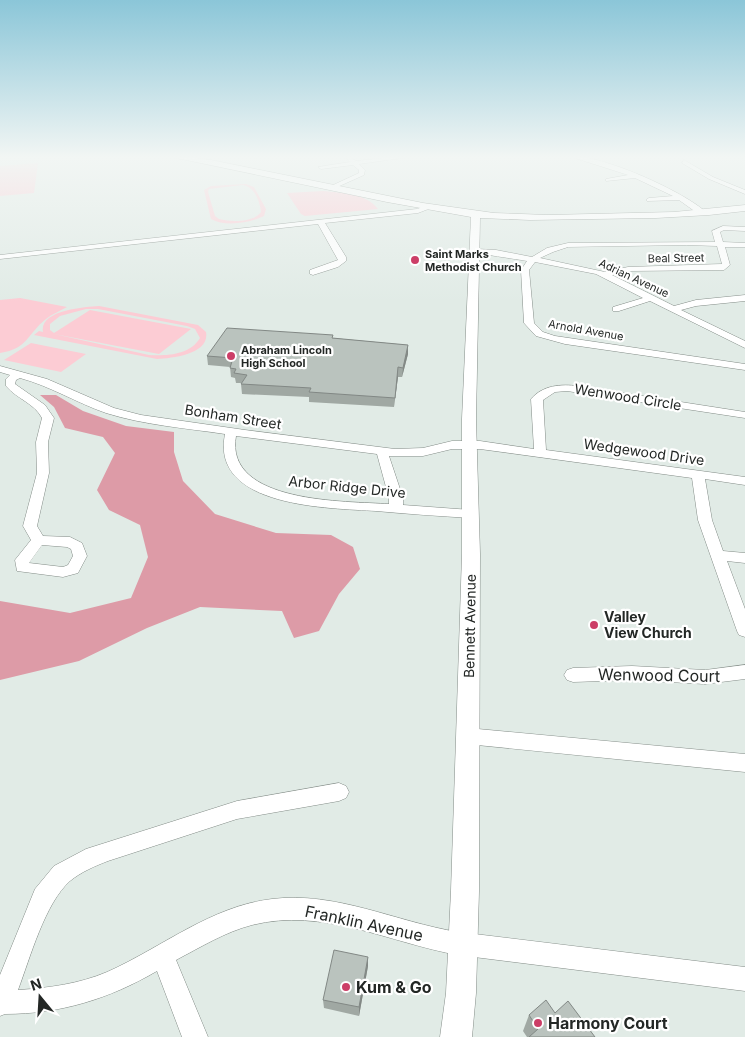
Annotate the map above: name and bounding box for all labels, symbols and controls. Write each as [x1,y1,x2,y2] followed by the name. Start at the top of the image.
[425,247,522,274] place label: Saint Marks Methodist Church
[648,250,705,265] street label: Beal Street
[409,254,421,266] marker: Saint Marks Methodist Church
[597,256,671,300] street label: Adrian Avenue
[547,316,625,344] street label: Arnold Avenue
[241,343,332,370] place label: Abraham Lincoln High School
[225,350,237,362] marker: Abraham Lincoln High School
[573,380,683,413] street label: Wenwood Circle
[184,400,283,433] street label: Bonham Street
[583,435,705,468] street label: Wedgewood Drive
[288,472,406,501] street label: Arbor Ridge Drive
[460,574,479,678] street label: Bennett Avenue
[604,608,692,641] place label: Valley View Church
[588,619,600,631] marker: Valley View Church
[598,664,720,686] street label: Wenwood Court
[303,901,425,945] street label: Franklin Avenue
[15,972,65,1022] north arrow
[28,974,44,994] text: N
[356,977,432,997] place label: Kum & Go
[340,981,352,993] marker: Kum & Go
[548,1013,668,1033] place label: Harmony Court
[532,1017,544,1029] marker: Harmony Court

